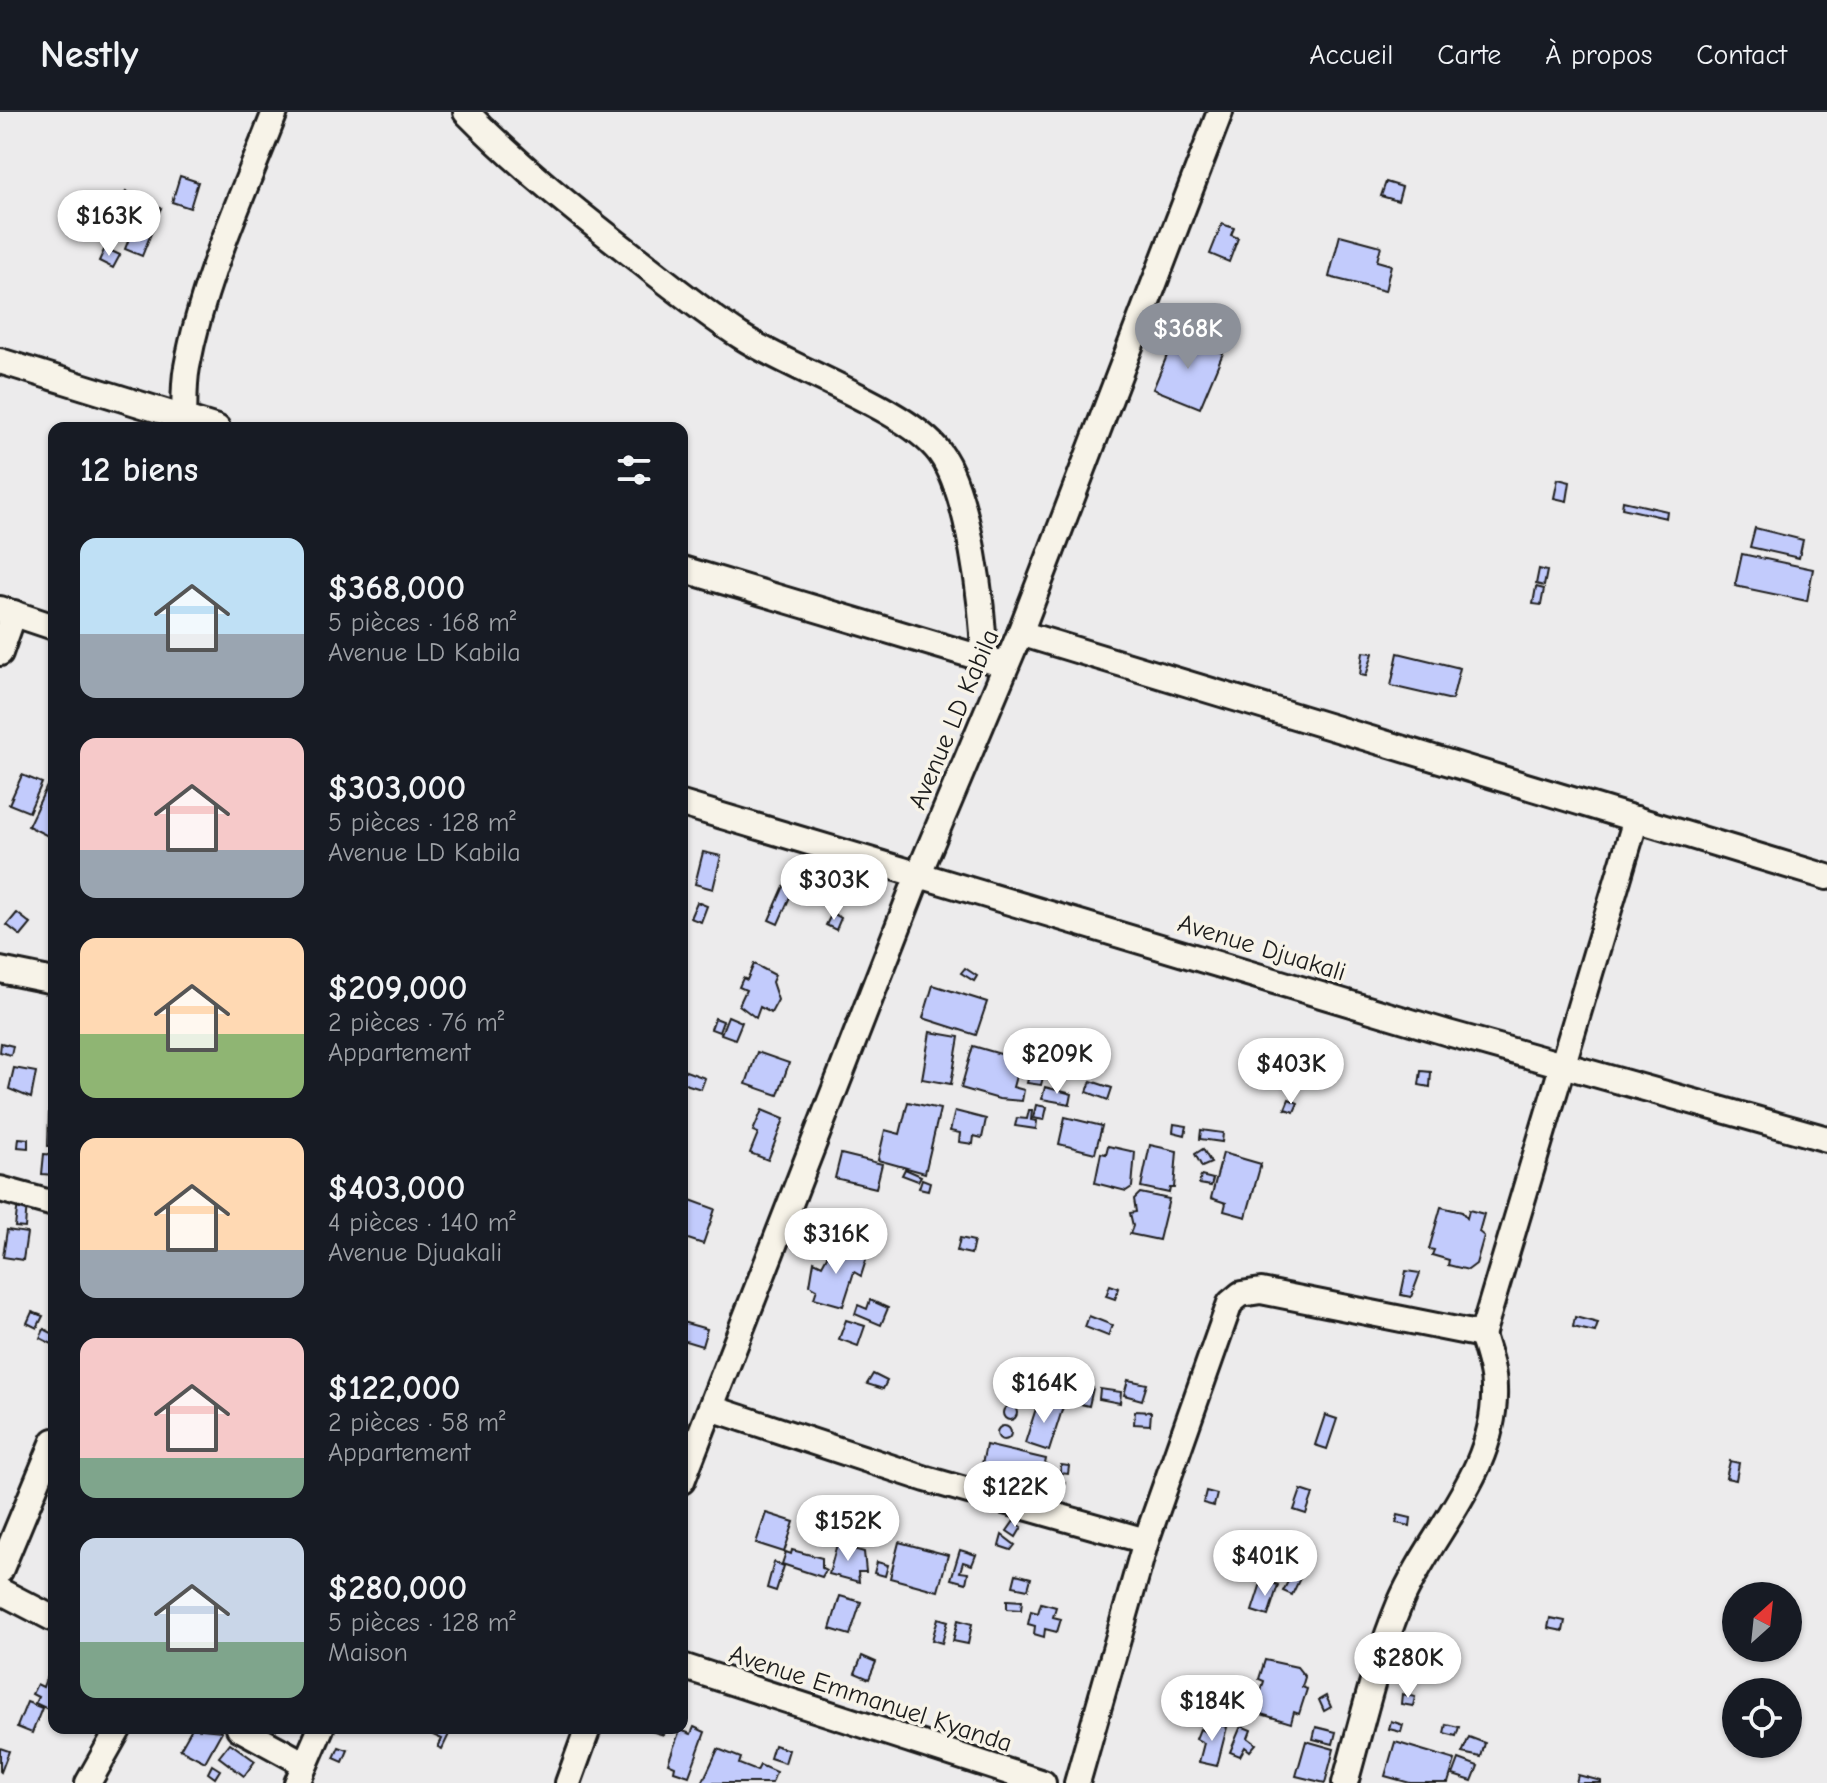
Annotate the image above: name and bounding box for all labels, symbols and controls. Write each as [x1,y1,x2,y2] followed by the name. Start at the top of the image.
[40,33,138,77] text: Nestly
[1309,39,1393,71] text: Accueil
[1437,39,1501,71] text: Carte
[1545,39,1652,71] text: À propos
[1696,39,1787,71] text: Contact
[53,190,165,258] pin: $163K
[76,201,142,231] text: $163K
[1132,303,1244,371] pin: $368K
[1153,314,1223,344] text: $368K
[612,448,656,492] icon: filters
[80,450,198,490] text: 12 biens
[328,568,465,608] text: $368,000
[144,570,240,666] icon: home
[328,608,516,638] text: 5 pièces · 168 m²
[902,625,1005,814] street label: Avenue LD Kabila
[328,638,521,668] text: Avenue LD Kabila
[328,768,466,808] text: $303,000
[144,770,240,866] icon: home
[328,808,516,838] text: 5 pièces · 128 m²
[328,838,521,868] text: Avenue LD Kabila
[778,854,890,922] pin: $303K
[799,865,869,895] text: $303K
[1174,908,1349,988] street label: Avenue Djuakali
[328,968,467,1008] text: $209,000
[144,970,240,1066] icon: home
[328,1008,504,1038] text: 2 pièces · 76 m²
[1001,1028,1113,1096] pin: $209K
[328,1038,471,1068] text: Appartement
[1235,1038,1347,1106] pin: $403K
[1021,1039,1093,1069] text: $209K
[1256,1049,1326,1079] text: $403K
[328,1168,465,1208] text: $403,000
[144,1170,240,1266] icon: home
[328,1208,516,1238] text: 4 pièces · 140 m²
[780,1208,892,1276] pin: $316K
[803,1219,869,1249] text: $316K
[328,1238,502,1268] text: Avenue Djuakali
[988,1357,1100,1425] pin: $164K
[328,1368,461,1408] text: $122,000
[1011,1368,1077,1398] text: $164K
[144,1370,240,1466] icon: home
[328,1408,505,1438] text: 2 pièces · 58 m²
[328,1438,471,1468] text: Appartement
[959,1461,1071,1529] pin: $122K
[982,1472,1048,1502] text: $122K
[792,1495,904,1563] pin: $152K
[814,1506,882,1536] text: $152K
[1209,1530,1321,1598] pin: $401K
[1231,1541,1299,1571] text: $401K
[328,1568,467,1608] text: $280,000
[144,1570,240,1666] icon: home
[1722,1582,1802,1662] north arrow
[1722,1582,1802,1758] map controls
[328,1608,516,1638] text: 5 pièces · 128 m²
[1352,1632,1464,1700] pin: $280K
[328,1638,408,1668] text: Maison
[725,1639,1016,1759] street label: Avenue Emmanuel Kyanda
[1372,1643,1444,1673] text: $280K
[1156,1675,1268,1743] pin: $184K
[1722,1678,1802,1758] button: locate
[1179,1686,1245,1716] text: $184K

